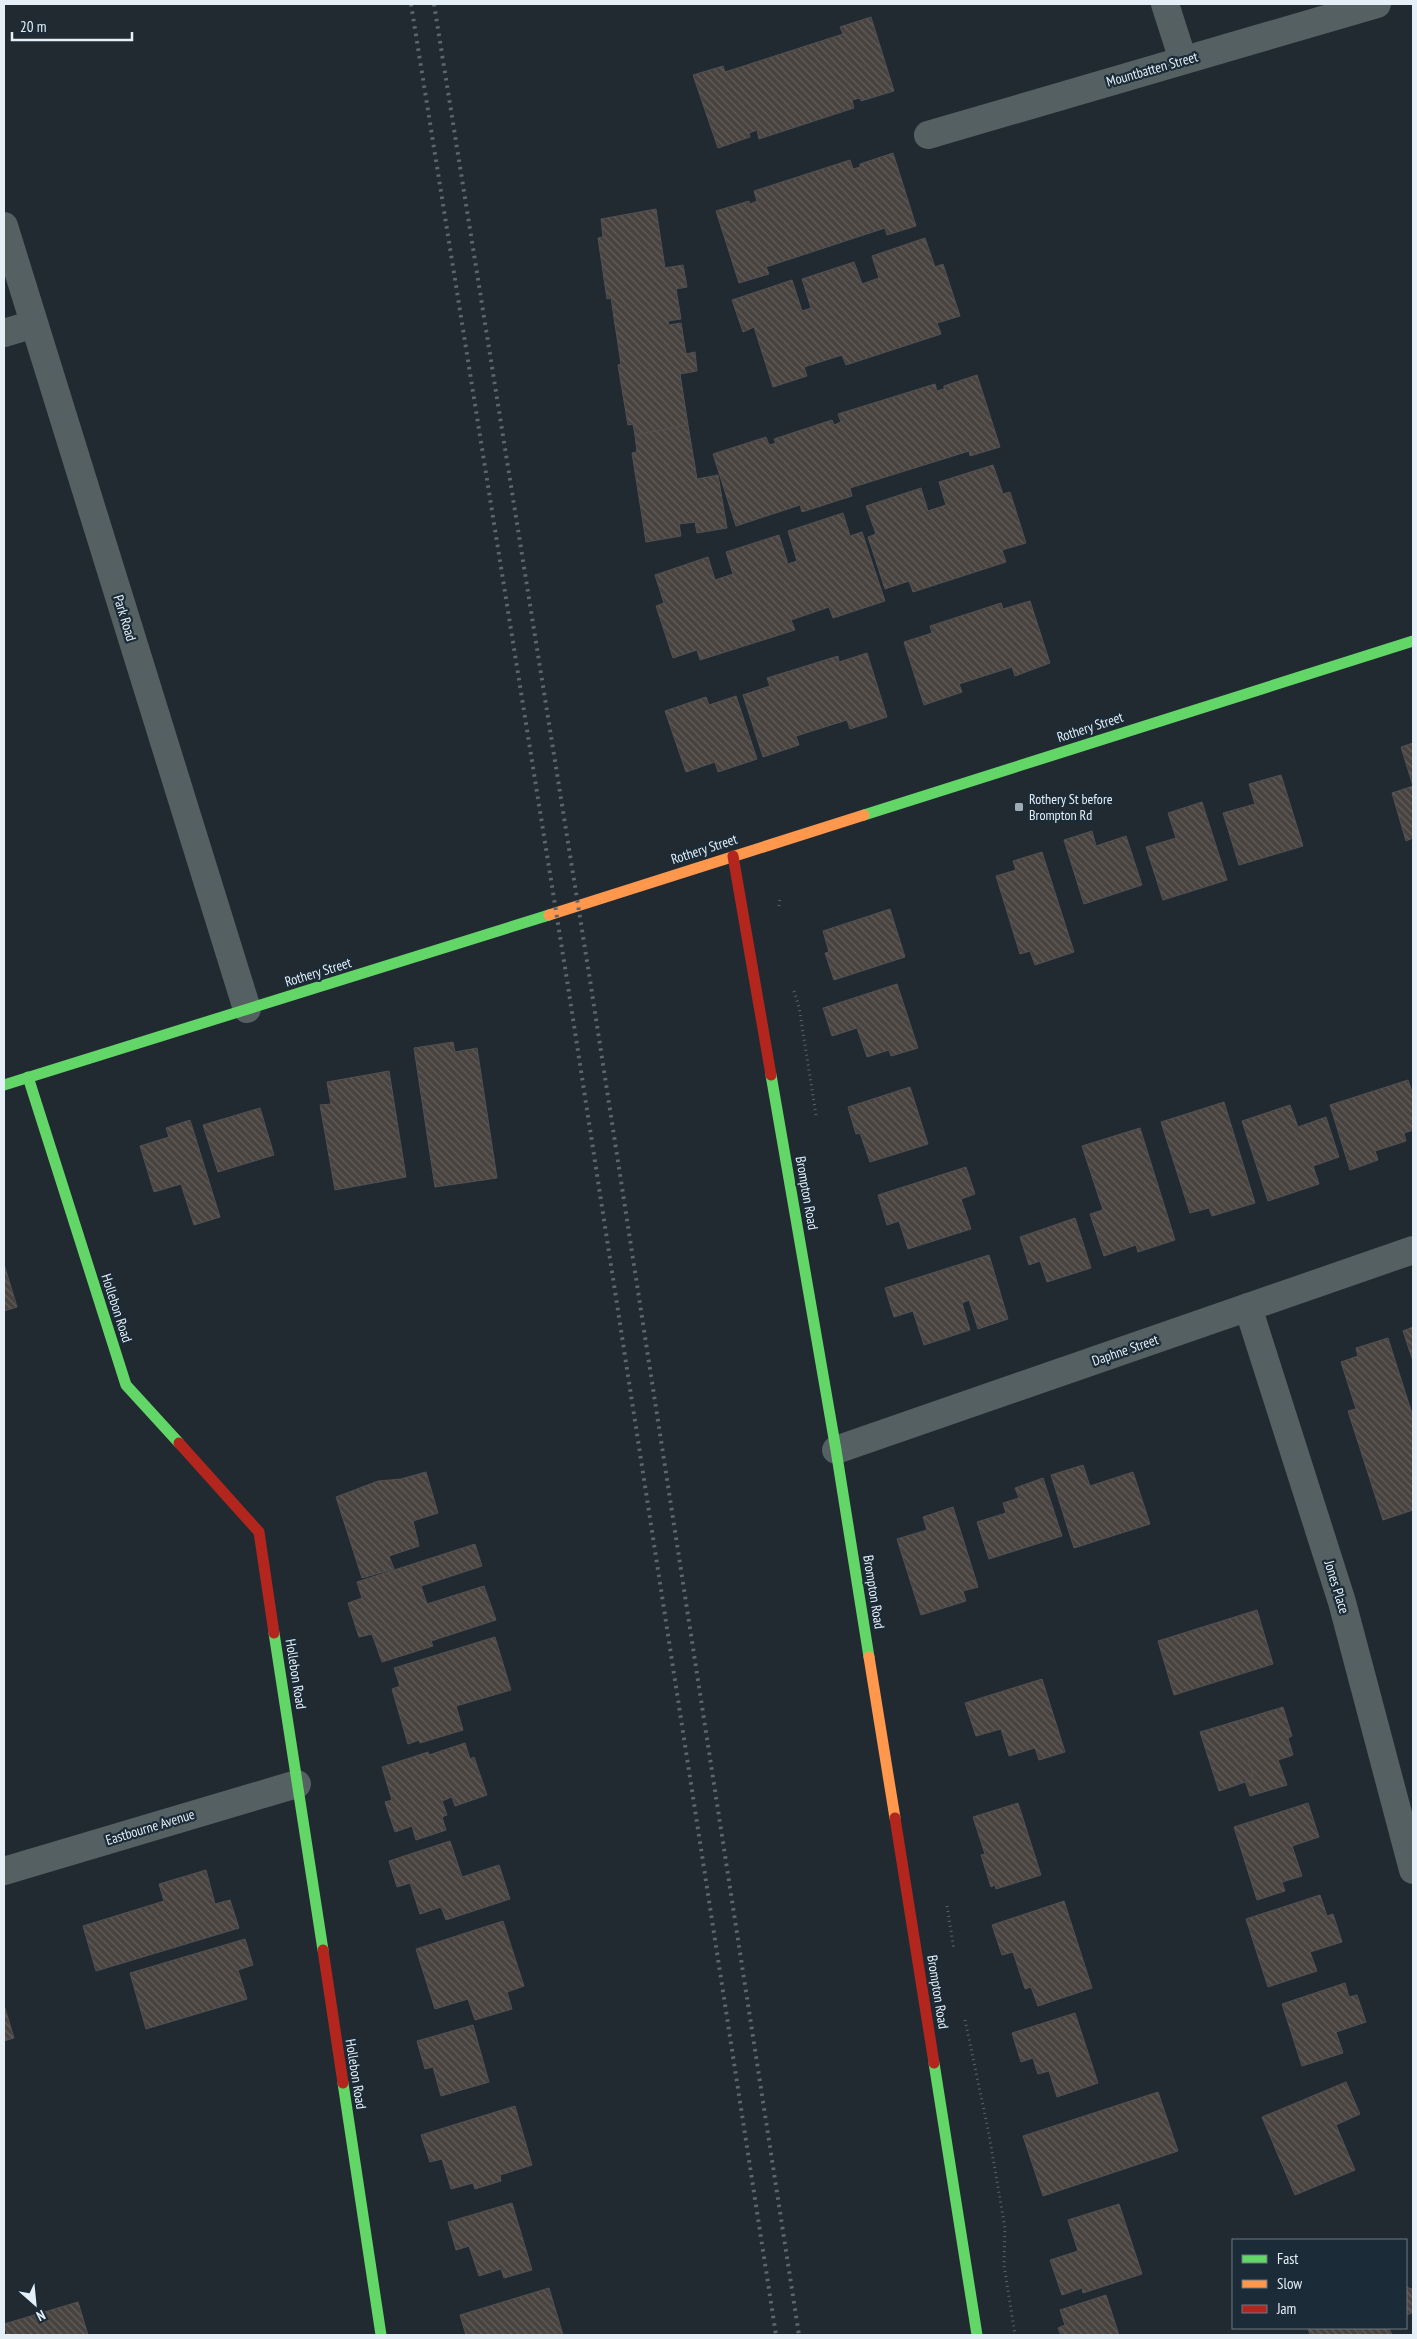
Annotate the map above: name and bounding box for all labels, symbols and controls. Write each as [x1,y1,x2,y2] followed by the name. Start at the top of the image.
[12,10,132,42] scale bar
[20,17,46,36] text: 20 m
[1104,47,1200,91] street label: Mountbatten Street
[109,593,141,643] street label: Park Road
[1055,708,1126,746] street label: Rothery Street
[1029,790,1113,824] place label: Rothery St before Brompton Rd
[1013,801,1025,813] marker: Rothery St before Brompton Rd
[669,830,740,868] street label: Rothery Street
[283,953,354,991] street label: Rothery Street
[792,1155,822,1231] street label: Brompton Road
[97,1271,137,1345] street label: Hollebon Road
[1089,1330,1161,1370] street label: Daphne Street
[859,1554,889,1630] street label: Brompton Road
[1320,1557,1354,1616] street label: Jones Place
[282,1638,310,1710] street label: Hollebon Road
[103,1805,197,1849] street label: Eastbourne Avenue
[923,1954,953,2030] street label: Brompton Road
[342,2038,370,2110] street label: Hollebon Road
[1232,2239,1407,2329] legend
[1277,2249,1298,2268] text: Fast
[1277,2274,1302,2293] text: Slow
[10,2279,60,2329] north arrow
[1276,2299,1296,2318] text: Jam
[33,2306,48,2325] text: N

